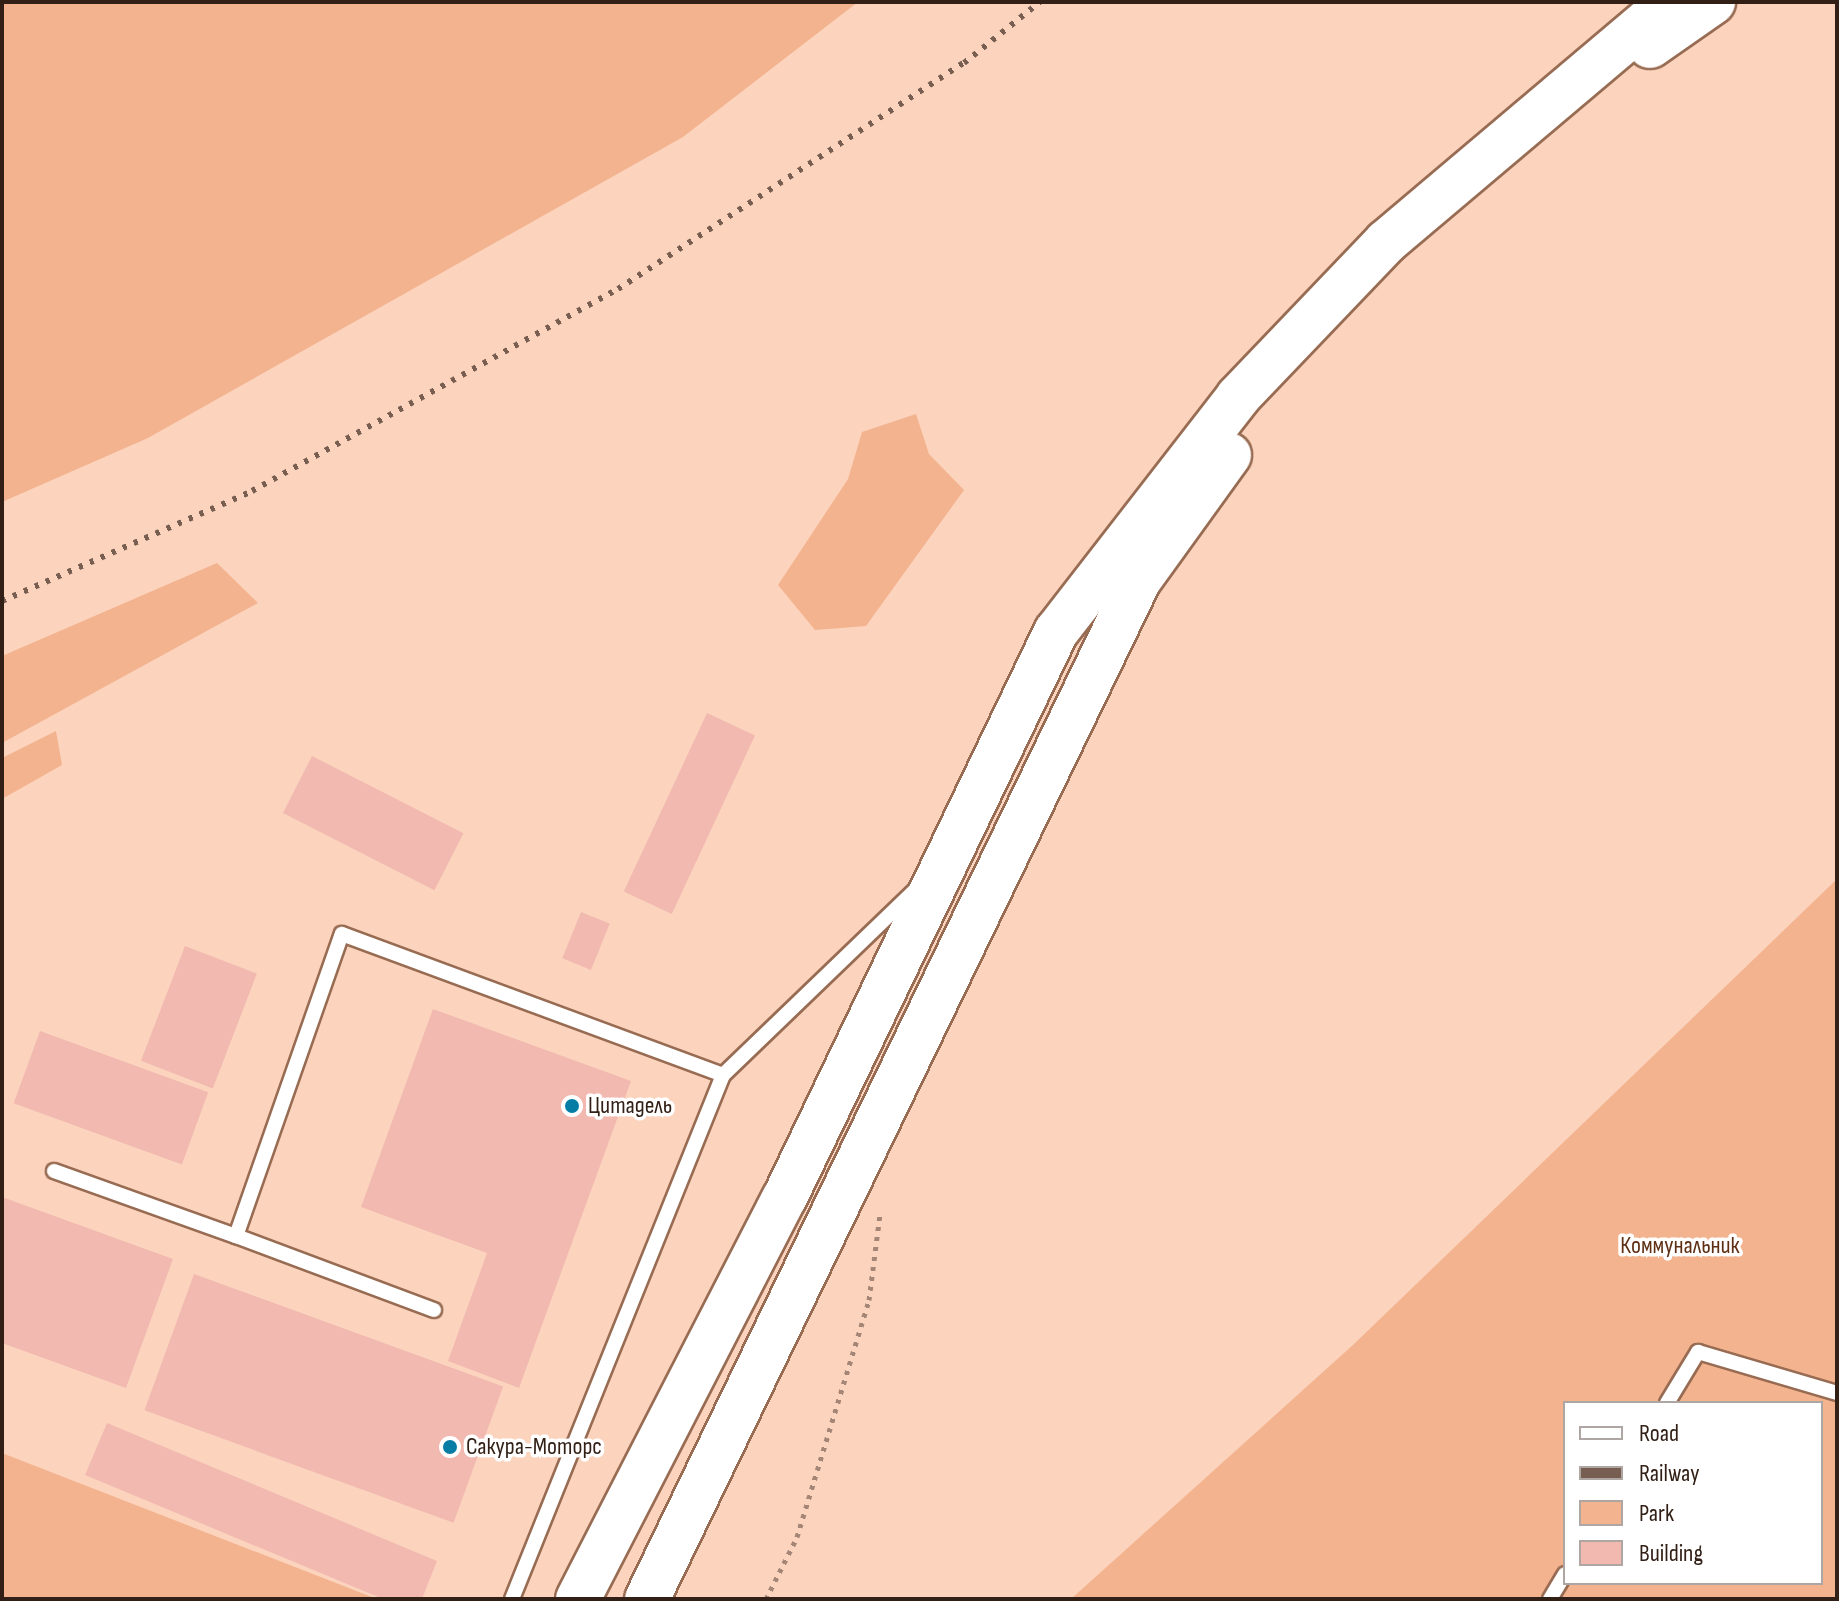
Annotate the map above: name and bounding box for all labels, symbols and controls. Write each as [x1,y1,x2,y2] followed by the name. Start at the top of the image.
[588,1092,672,1120] place label: Цитадель
[563,1097,581,1115] marker: Цитадель
[1620,1232,1740,1260] park label: Коммунальник
[1563,1401,1823,1585] legend
[1639,1419,1679,1448] text: Road
[466,1433,602,1461] place label: Сакура-Моторс
[441,1438,459,1456] marker: Сакура-Моторс
[1639,1459,1699,1488] text: Railway
[1639,1499,1674,1528] text: Park
[1639,1539,1703,1568] text: Building

